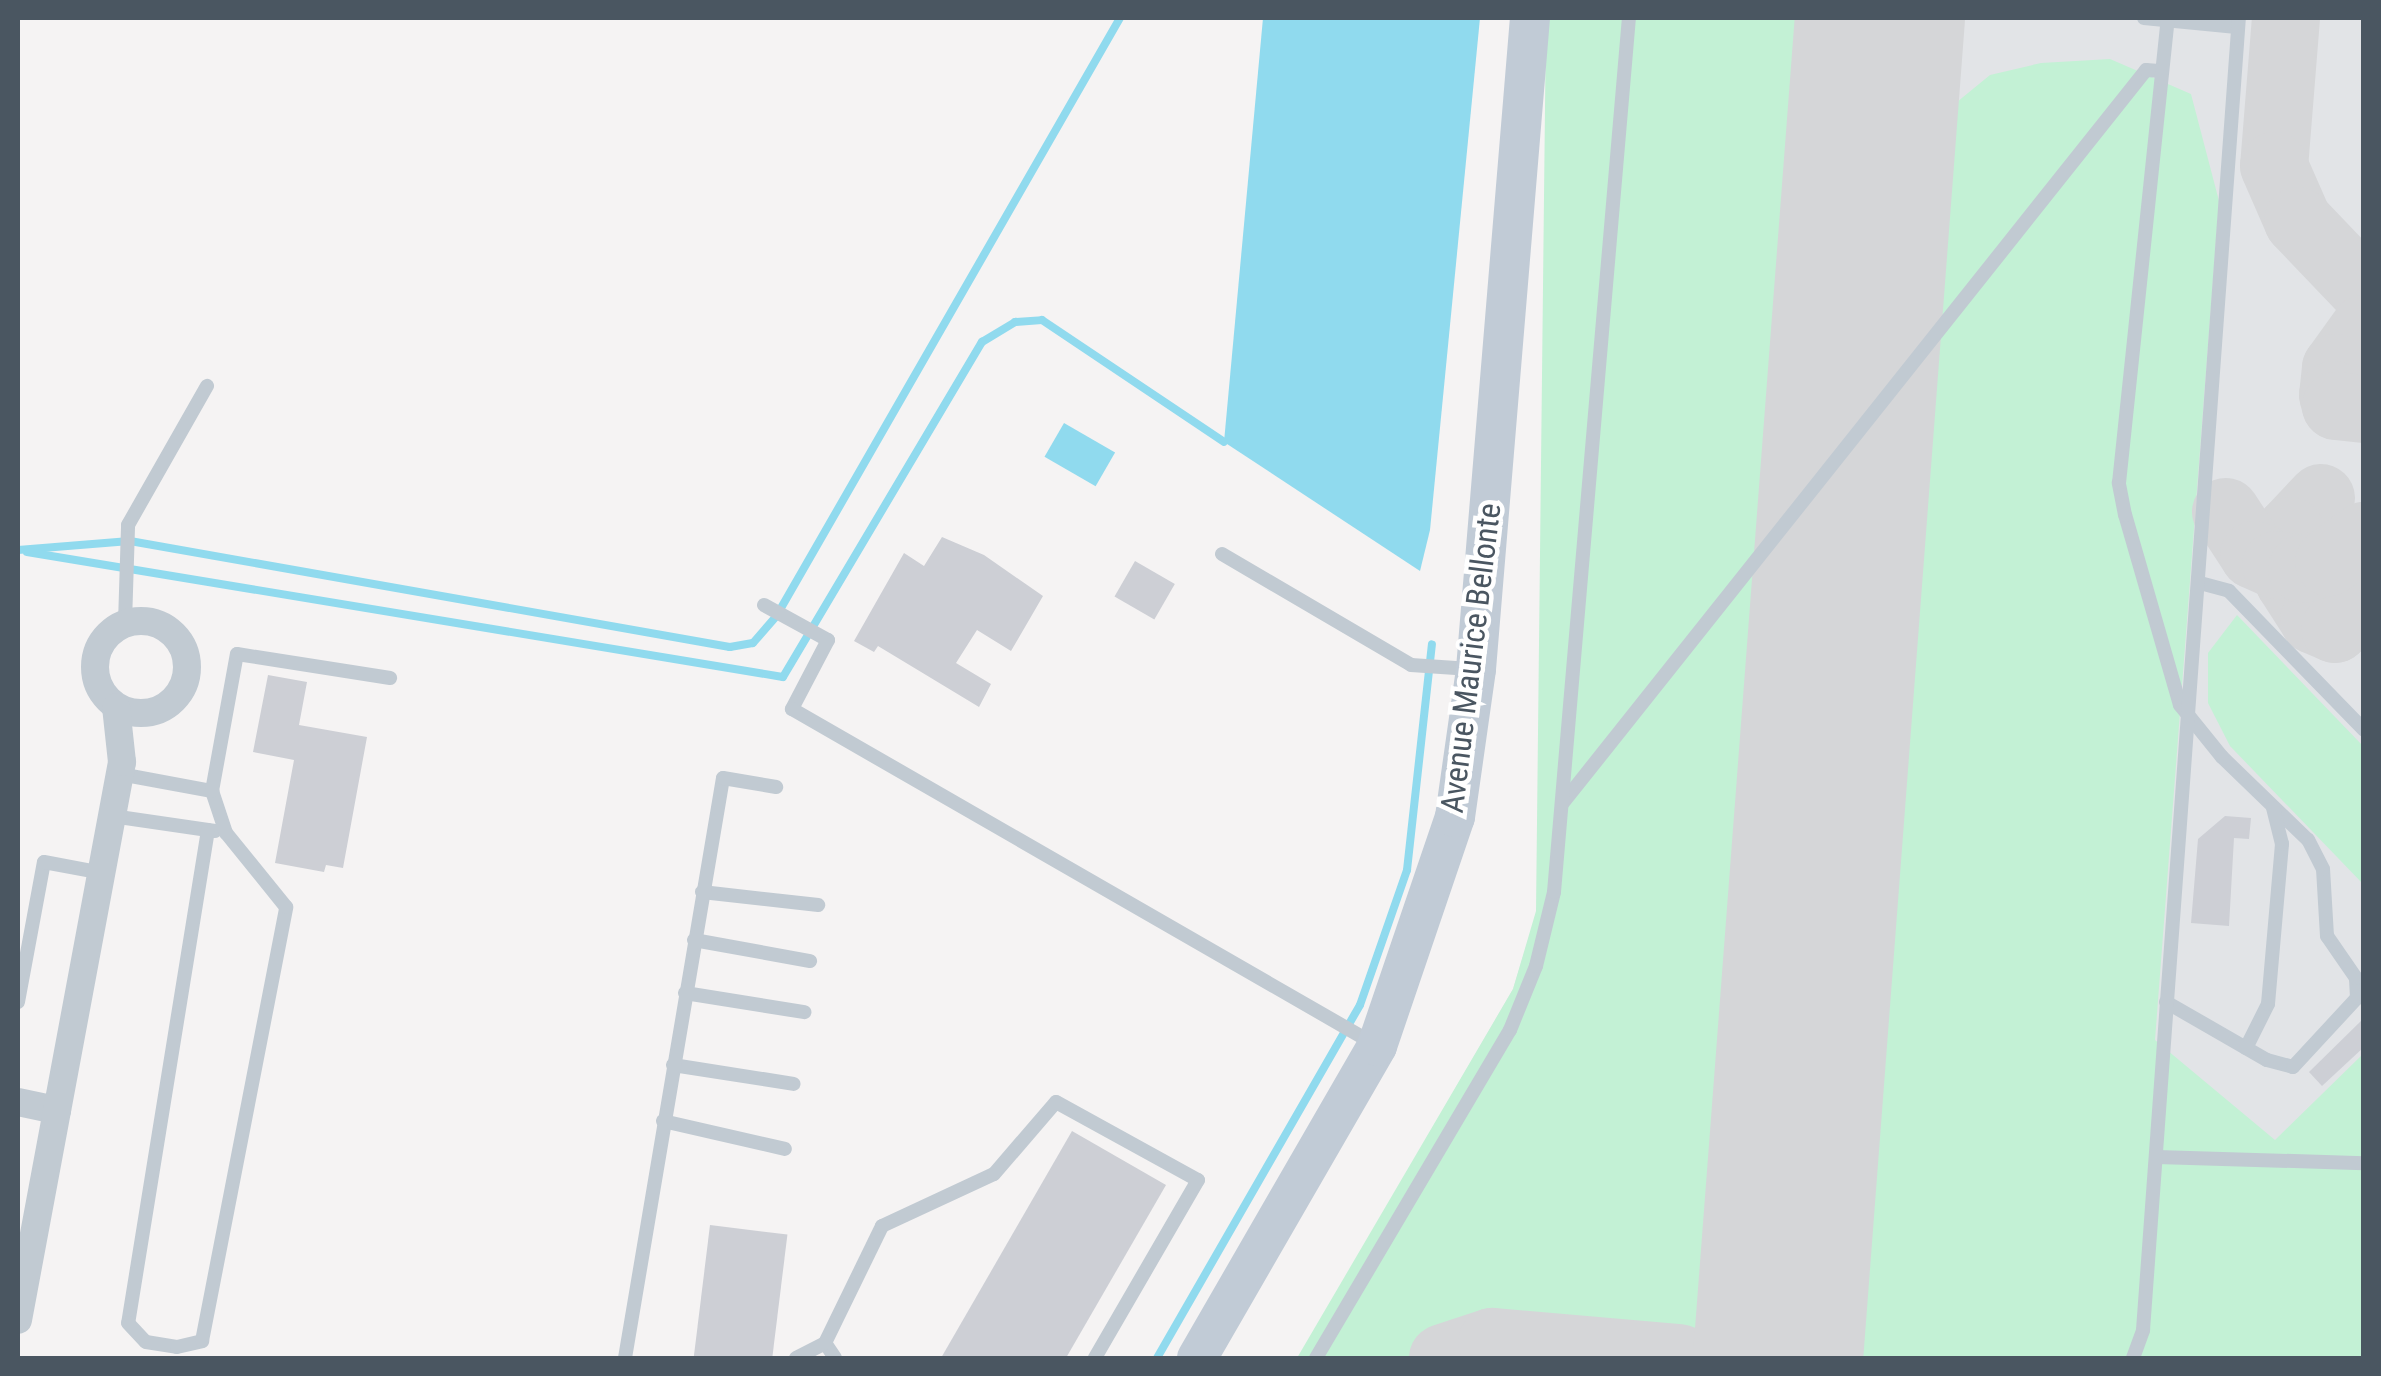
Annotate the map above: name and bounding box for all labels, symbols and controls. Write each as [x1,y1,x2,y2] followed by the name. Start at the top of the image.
[1433,501,1509,815] street label: Avenue Maurice Bellonte

